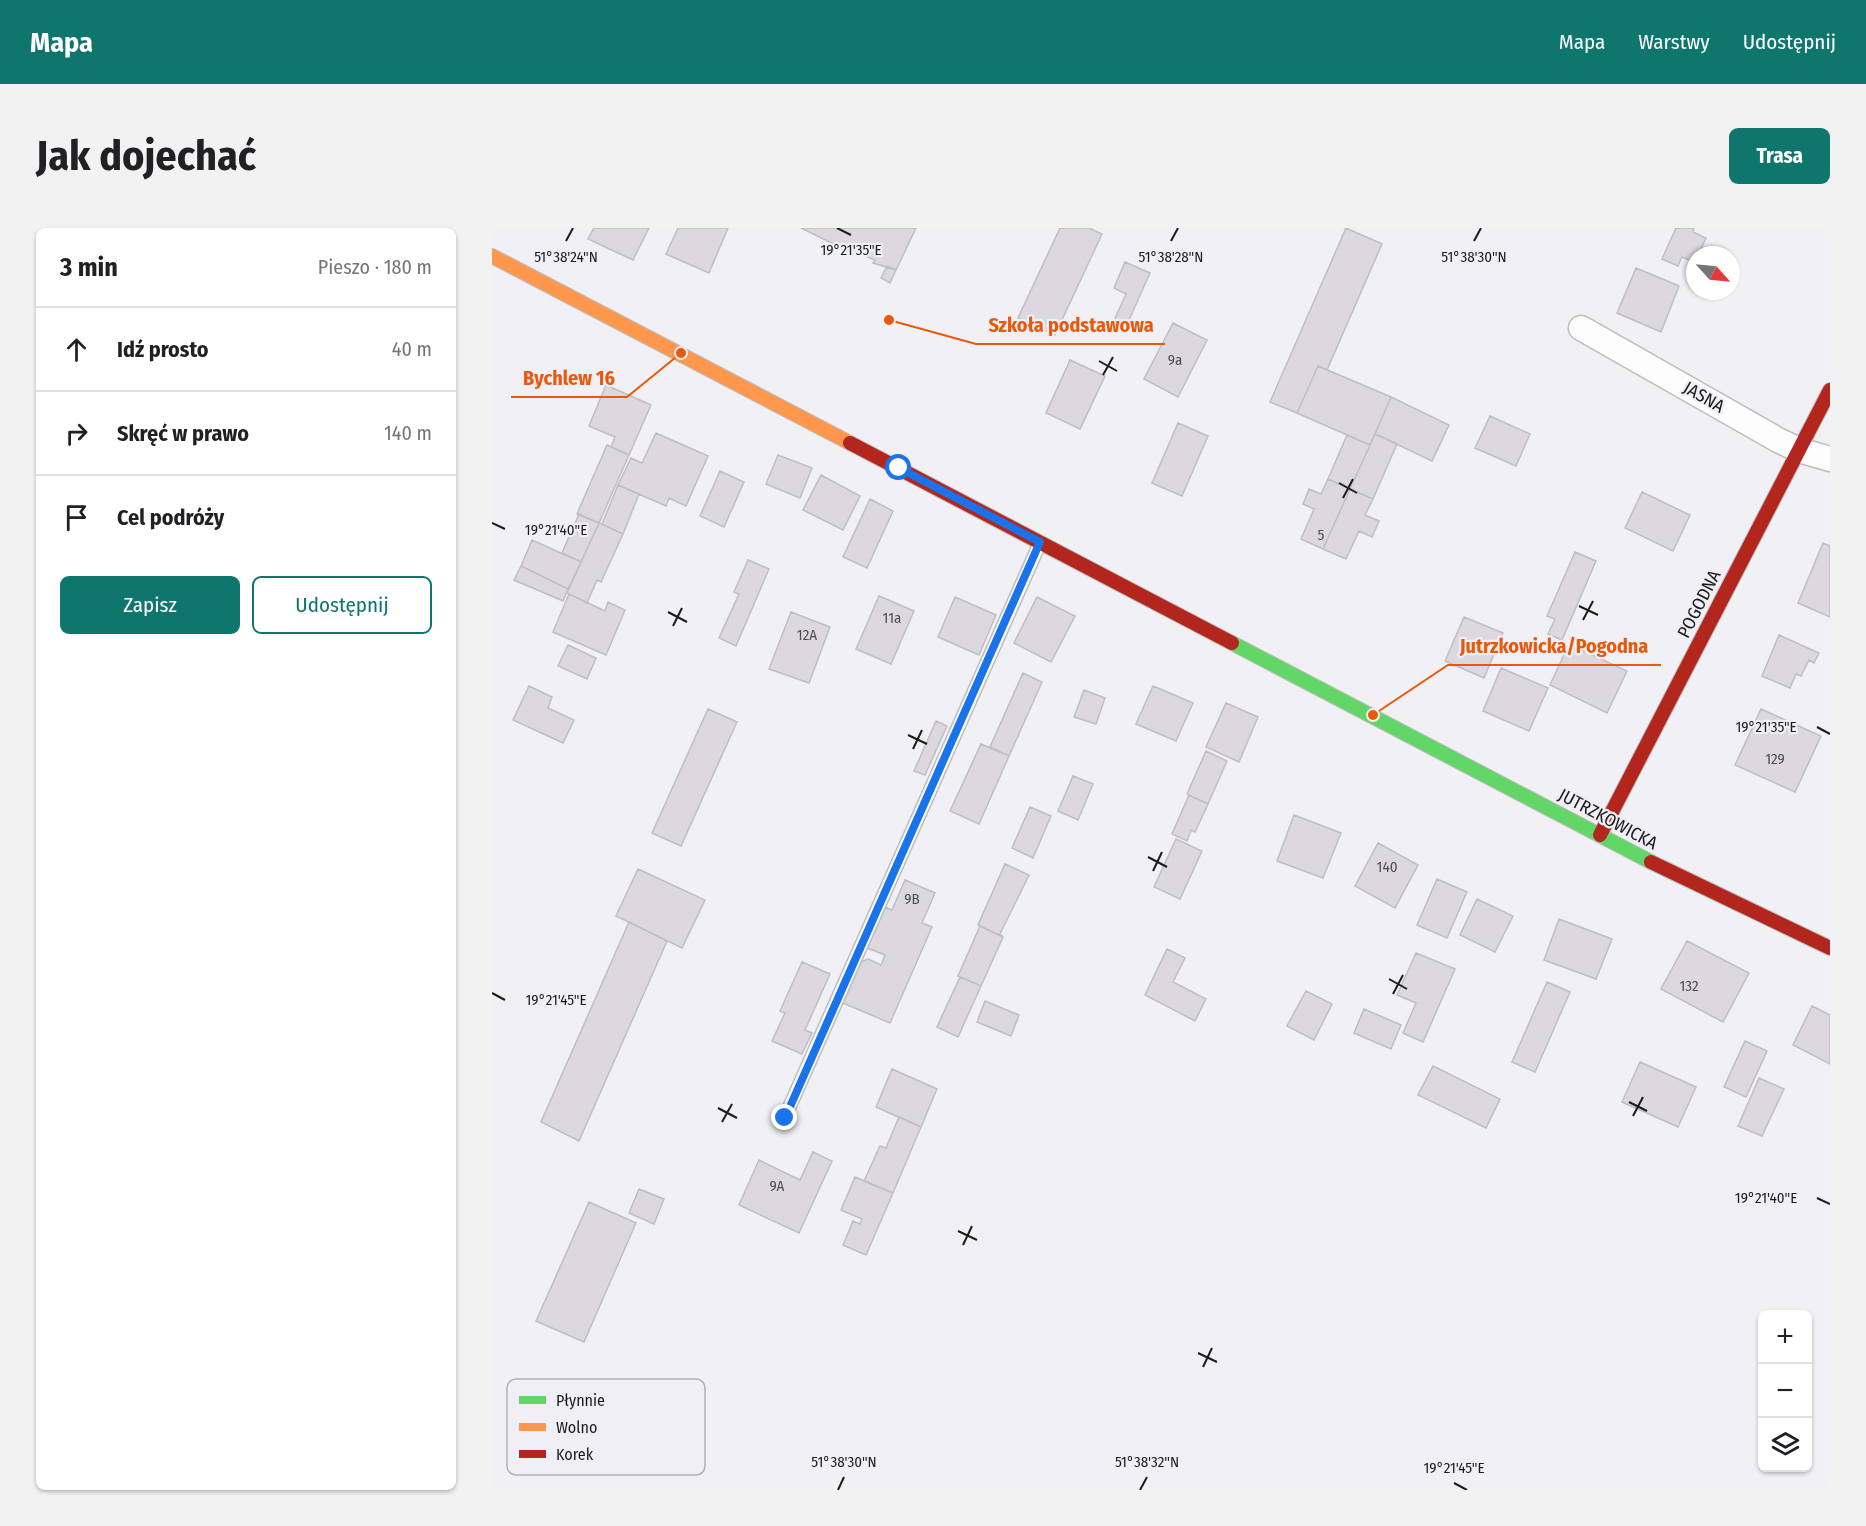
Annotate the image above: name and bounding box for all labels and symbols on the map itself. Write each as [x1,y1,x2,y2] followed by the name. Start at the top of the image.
[820,241,882,259] text: 19°21'35"E
[1686,246,1740,300] north arrow
[534,248,598,266] text: 51°38'24"N
[1139,248,1203,266] text: 51°38'28"N
[1441,248,1507,266] text: 51°38'30"N
[976,306,1165,344] callout: Szkoła podstawowa
[988,313,1154,337] text: Szkoła podstawowa
[1168,351,1182,369] house number: 9a
[511,359,627,397] callout: Bychlew 16
[523,366,615,390] text: Bychlew 16
[1680,377,1729,418] street label: JASNA
[885,454,911,480] route start
[525,521,587,539] text: 19°21'40"E
[1318,526,1325,544] house number: 5
[1673,566,1726,642] street label: POGODNA
[883,609,901,627] house number: 11a
[797,626,817,644] house number: 12A
[1448,627,1661,665] callout: Jutrzkowicka/Pogodna
[1459,634,1648,658] text: Jutrzkowicka/Pogodna
[1735,718,1797,736] text: 19°21'35"E
[1765,750,1785,768] house number: 129
[1555,784,1662,855] street label: JUTRZKOWICKA
[1377,858,1397,876] house number: 140
[904,890,920,908] house number: 9B
[1679,977,1699,995] house number: 132
[526,991,587,1009] text: 19°21'45"E
[771,1104,797,1130] route end
[769,1177,785,1195] house number: 9A
[1735,1189,1797,1207] text: 19°21'40"E
[507,1379,705,1475] legend
[556,1391,605,1410] text: Płynnie
[556,1418,597,1437] text: Wolno
[556,1445,594,1464] text: Korek
[811,1453,877,1471] text: 51°38'30"N
[1115,1453,1179,1471] text: 51°38'32"N
[1424,1459,1485,1477] text: 19°21'45"E

